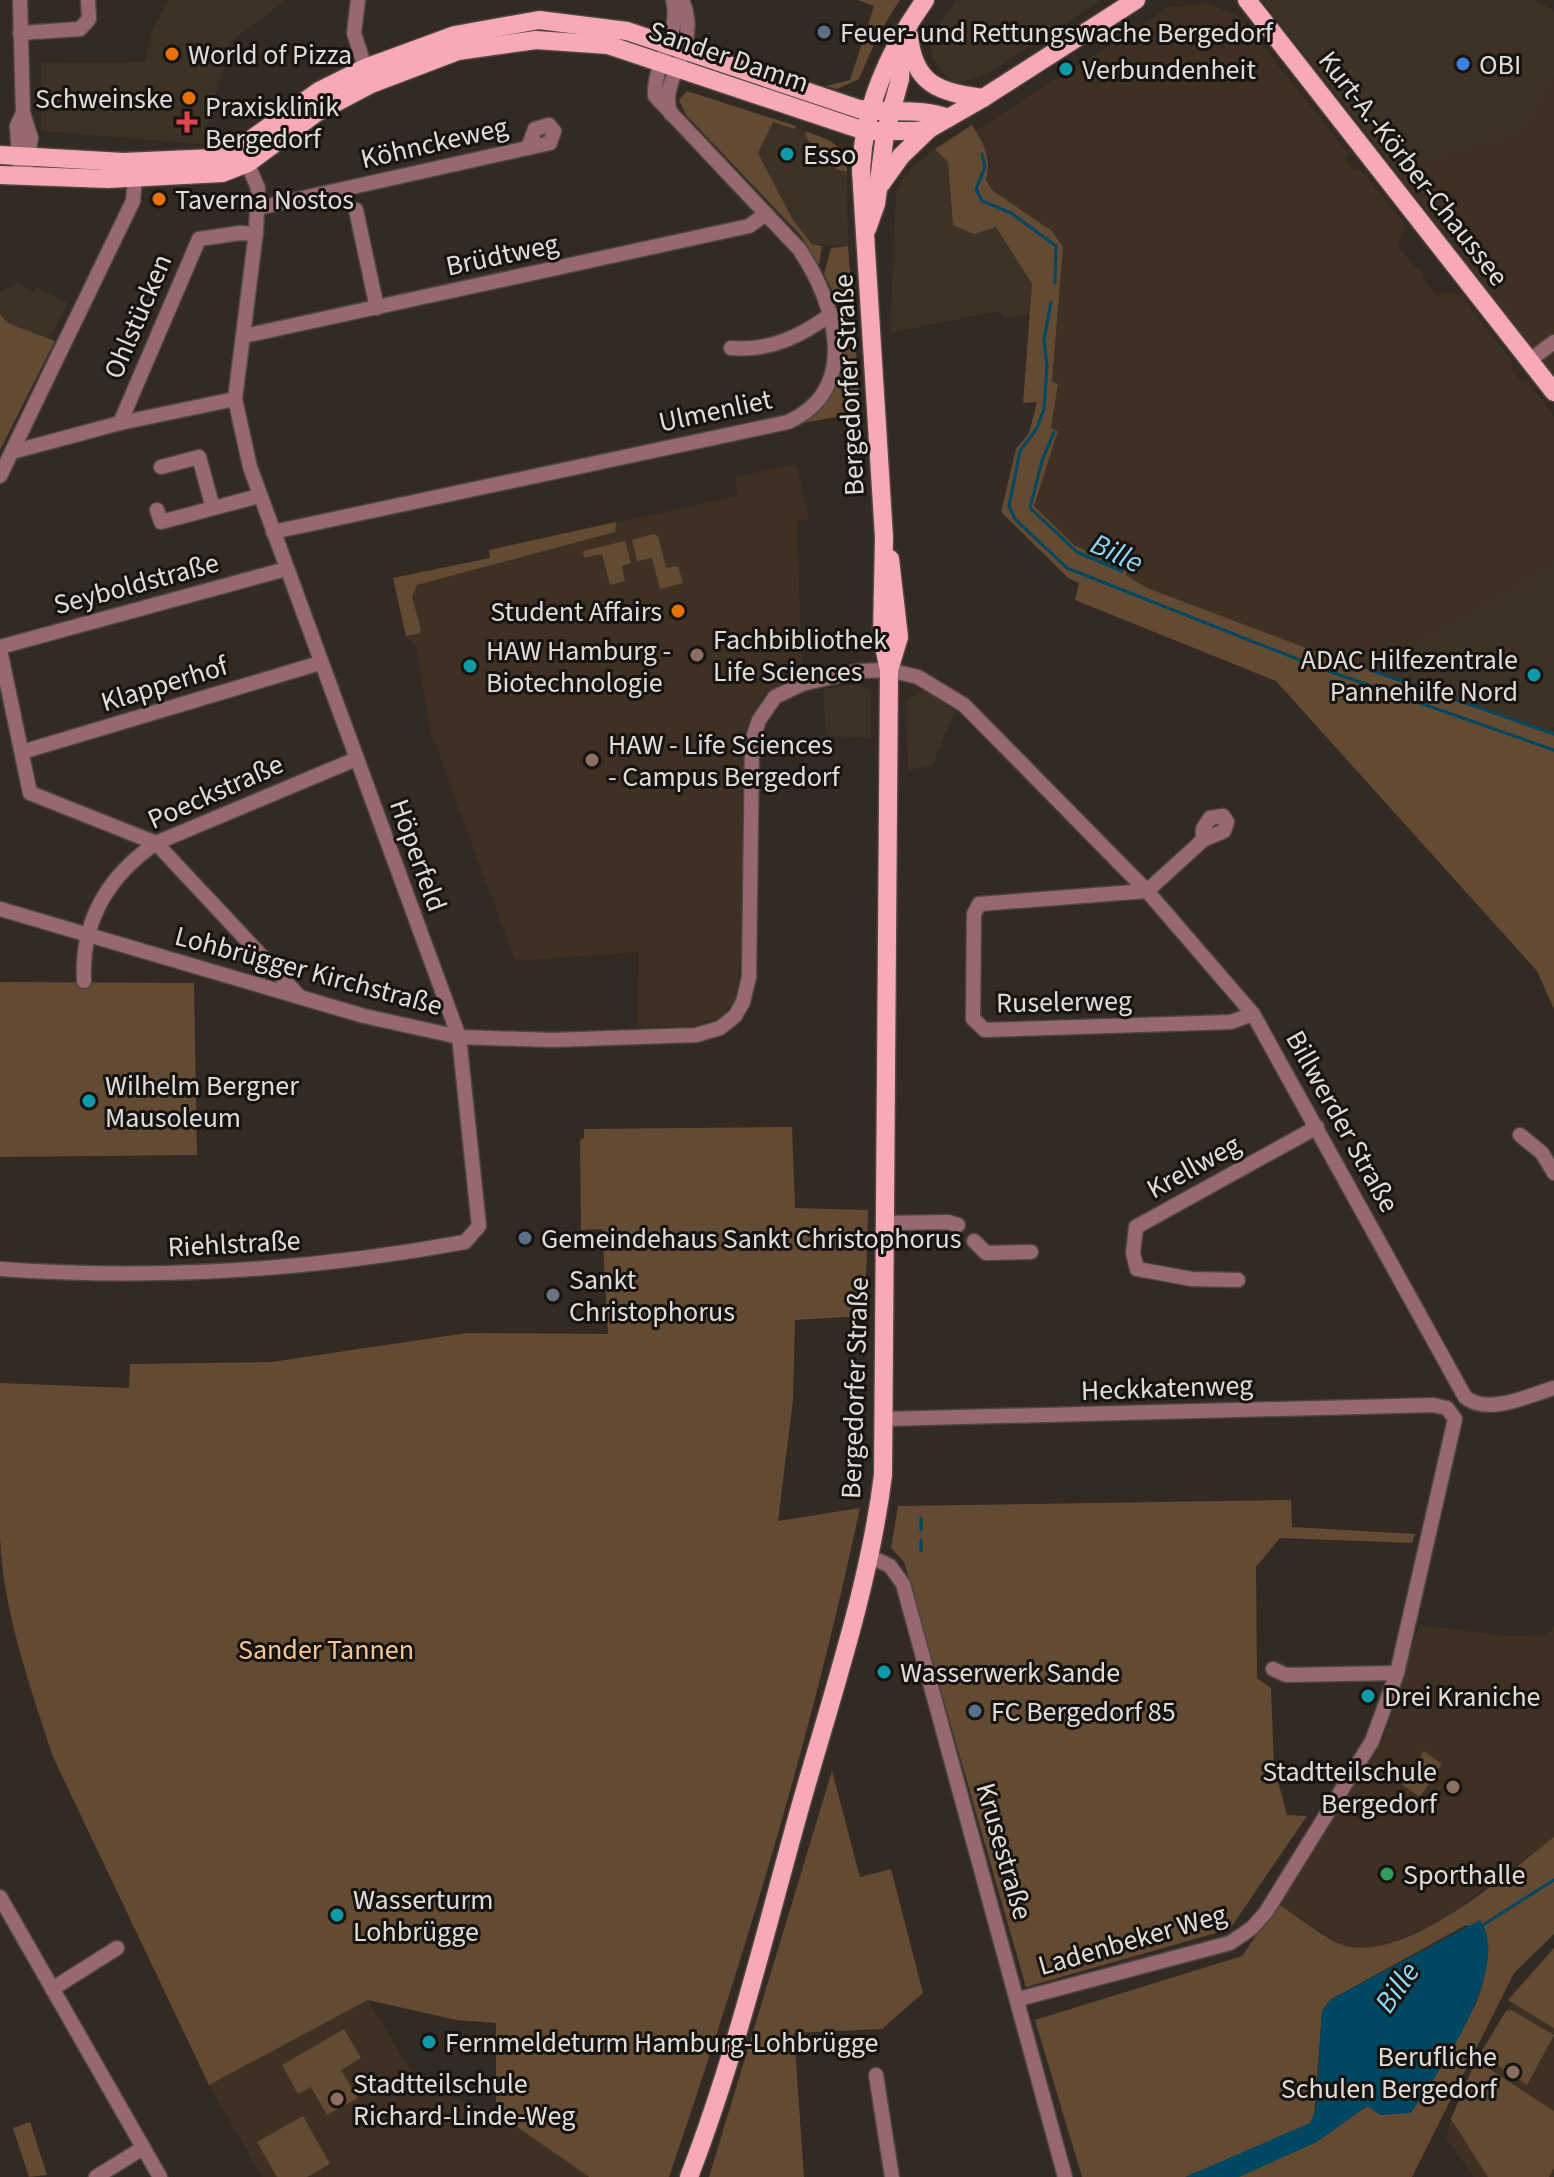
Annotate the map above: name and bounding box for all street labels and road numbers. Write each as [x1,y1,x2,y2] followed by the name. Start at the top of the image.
[643,11,814,103] street label: Sander Damm
[1309,42,1518,295] street label: Kurt-A.-Körber-Chaussee
[357,107,512,179] street label: Köhnckeweg
[442,224,562,286] street label: Brüdtweg
[94,248,182,385] street label: Ohlstücken
[823,273,875,497] street label: Bergedorfer Straße
[655,379,776,442] street label: Ulmenliet
[49,543,223,625] street label: Seyboldstraße
[96,645,233,722] street label: Klapperhof
[141,744,290,840] street label: Poeckstraße
[379,794,457,917] street label: Höperfeld
[171,916,447,1026] street label: Lohbrügger Kirchstraße
[996,981,1132,1023] street label: Ruselerweg
[1276,1023,1409,1220] street label: Billwerder Straße
[1139,1125,1248,1209] street label: Krellweg
[167,1221,301,1267] street label: Riehlstraße
[831,1276,879,1500] street label: Bergedorfer Straße
[1080,1365,1254,1411] street label: Heckkatenweg
[965,1778,1043,1924] street label: Krusestraße
[1033,1894,1231,1986] street label: Ladenbeker Weg

